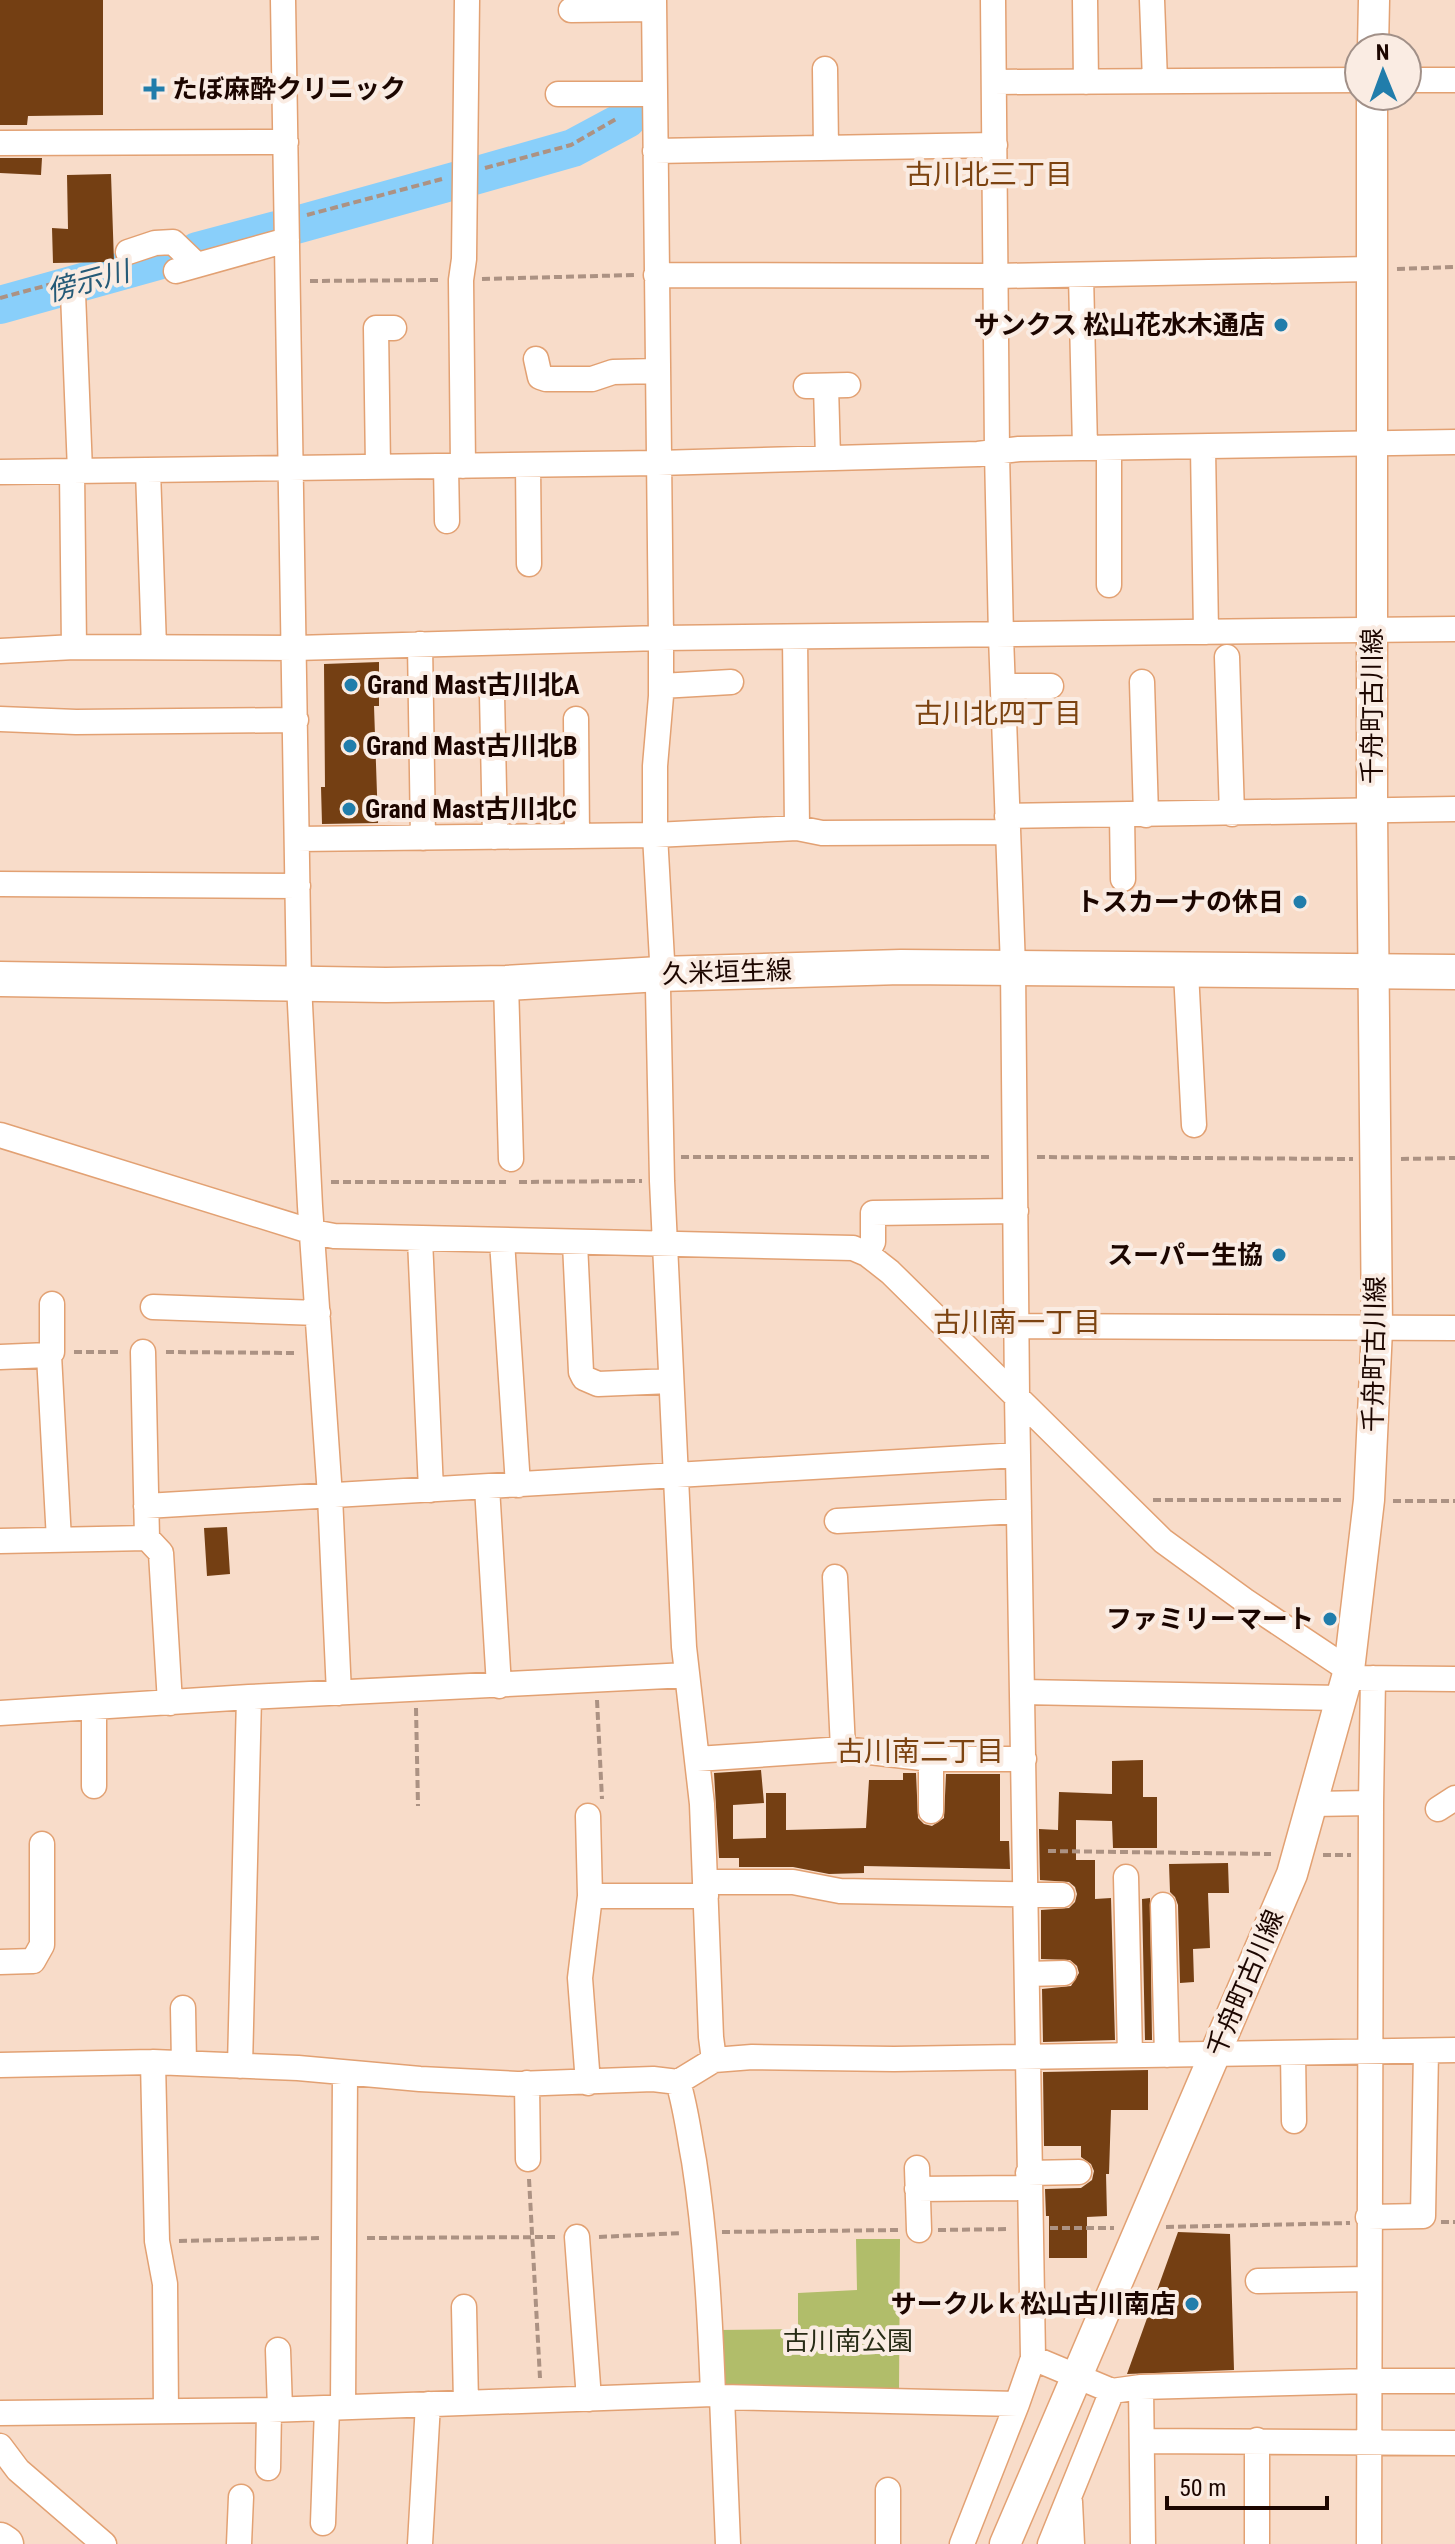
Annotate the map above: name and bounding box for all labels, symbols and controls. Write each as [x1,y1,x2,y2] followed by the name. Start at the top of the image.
[1343,32,1423,112] north arrow
[1376,40,1390,65] text: N
[172,74,406,104] place label: たぼ麻酔クリニック
[143,78,165,100] marker: たぼ麻酔クリニック
[905,158,1073,191] district label: 古川北三丁目
[43,254,136,308] water label: 傍示川
[974,310,1265,340] place label: サンクス 松山花水木通店
[1272,316,1290,334] marker: サンクス 松山花水木通店
[1357,628,1387,784] street label: 千舟町古川線
[367,670,580,700] place label: Grand Mast古川北A
[342,676,360,694] marker: Grand Mast古川北A
[914,697,1082,730] district label: 古川北四丁目
[366,731,578,761] place label: Grand Mast古川北B
[341,737,359,755] marker: Grand Mast古川北B
[365,794,577,824] place label: Grand Mast古川北C
[340,800,358,818] marker: Grand Mast古川北C
[1076,887,1284,917] place label: トスカーナの休日
[1291,893,1309,911] marker: トスカーナの休日
[662,955,792,989] street label: 久米垣生線
[1107,1240,1263,1270] place label: スーパー生協
[1270,1246,1288,1264] marker: スーパー生協
[1358,1276,1390,1432] street label: 千舟町古川線
[933,1306,1101,1339] district label: 古川南一丁目
[1106,1604,1314,1634] place label: ファミリーマート
[1321,1610,1339,1628] marker: ファミリーマート
[836,1735,1004,1768] district label: 古川南二丁目
[1201,1905,1289,2061] street label: 千舟町古川線
[891,2289,1176,2319] place label: サークルｋ松山古川南店
[1183,2295,1201,2313] marker: サークルｋ松山古川南店
[783,2326,913,2356] park label: 古川南公園
[1167,2460,1327,2510] scale bar
[1179,2474,1226,2502] text: 50 m

